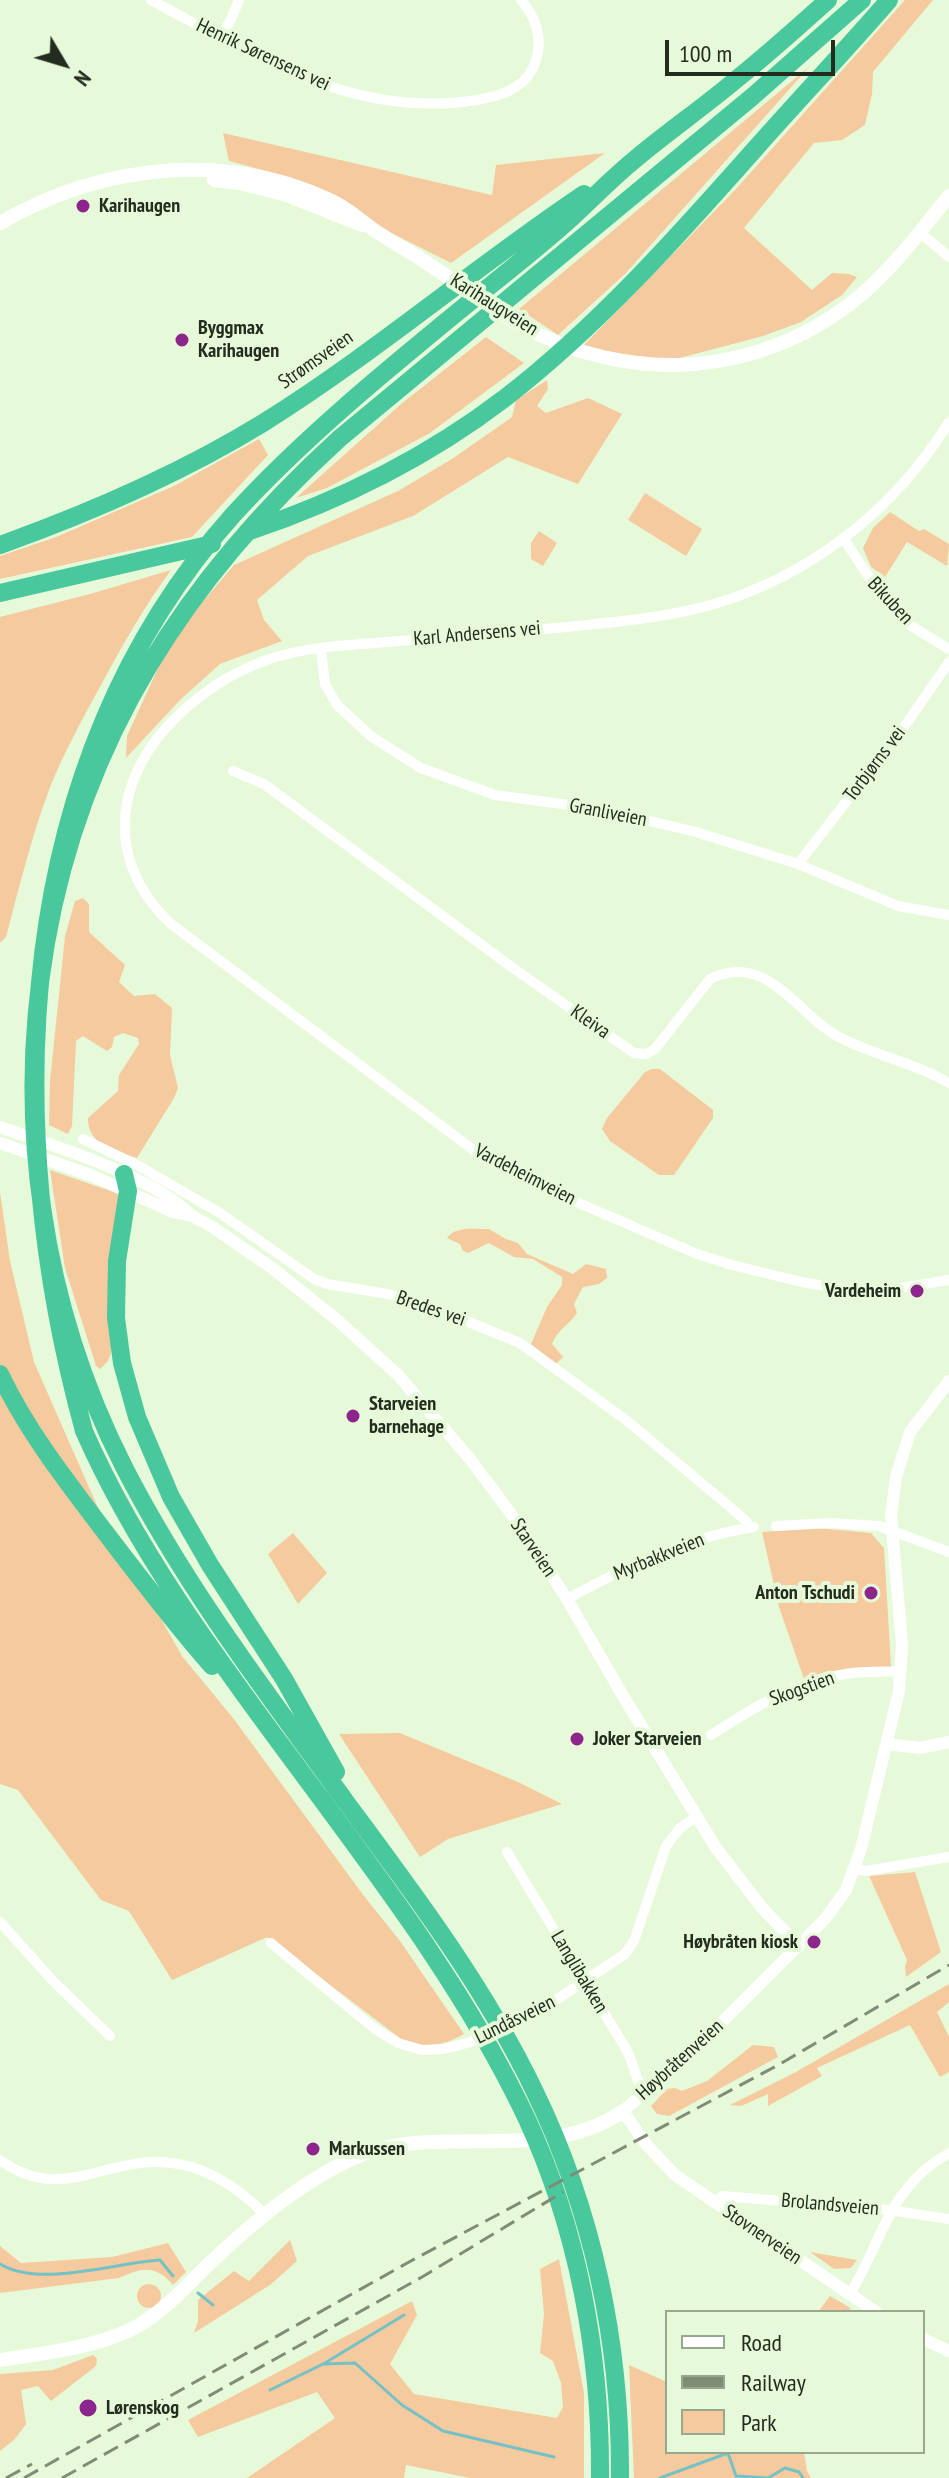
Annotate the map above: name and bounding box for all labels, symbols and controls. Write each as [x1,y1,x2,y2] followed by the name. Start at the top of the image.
[192,14,334,96] street label: Henrik Sørensens vei
[24,24,104,104] north arrow
[669,24,839,74] scale bar
[679,38,732,69] text: 100 m
[68,65,98,92] text: N
[99,194,180,218] place label: Karihaugen
[74,197,92,215] marker: Karihaugen
[446,269,542,341] street label: Karihaugveien
[198,316,279,363] place label: Byggmax Karihaugen
[274,326,358,394] street label: Strømsveien
[173,331,191,349] marker: Byggmax Karihaugen
[862,572,918,630] street label: Bikuben
[412,616,542,652] street label: Karl Andersens vei
[839,722,911,806] street label: Torbjørns vei
[567,794,649,832] street label: Granliveien
[566,1000,614,1044] street label: Kleiva
[470,1139,580,1211] street label: Vardeheimveien
[825,1279,901,1303] place label: Vardeheim
[908,1282,926,1300] marker: Vardeheim
[393,1286,469,1332] street label: Bredes vei
[369,1392,444,1439] place label: Starveien barnehage
[344,1407,362,1425] marker: Starveien barnehage
[505,1514,561,1582] street label: Starveien
[610,1528,708,1586] street label: Myrbakkveien
[755,1581,855,1605] place label: Anton Tschudi
[862,1584,880,1602] marker: Anton Tschudi
[766,1666,838,1712] street label: Skogstien
[593,1727,701,1751] place label: Joker Starveien
[568,1730,586,1748] marker: Joker Starveien
[545,1927,613,2017] street label: Langlibakken
[683,1930,798,1954] place label: Høybråten kiosk
[805,1933,823,1951] marker: Høybråten kiosk
[471,1990,559,2050] street label: Lundåsveien
[632,2015,728,2105] street label: Høybråtenveien
[329,2137,405,2161] place label: Markussen
[304,2140,322,2158] marker: Markussen
[780,2189,880,2221] street label: Brolandsveien
[718,2200,806,2270] street label: Stovnerveien
[665,2310,925,2454] legend
[741,2327,782,2358] text: Road
[741,2367,806,2398] text: Railway
[106,2396,179,2420] place label: Lørenskog
[77,2397,99,2419] marker: Lørenskog
[741,2407,777,2438] text: Park

